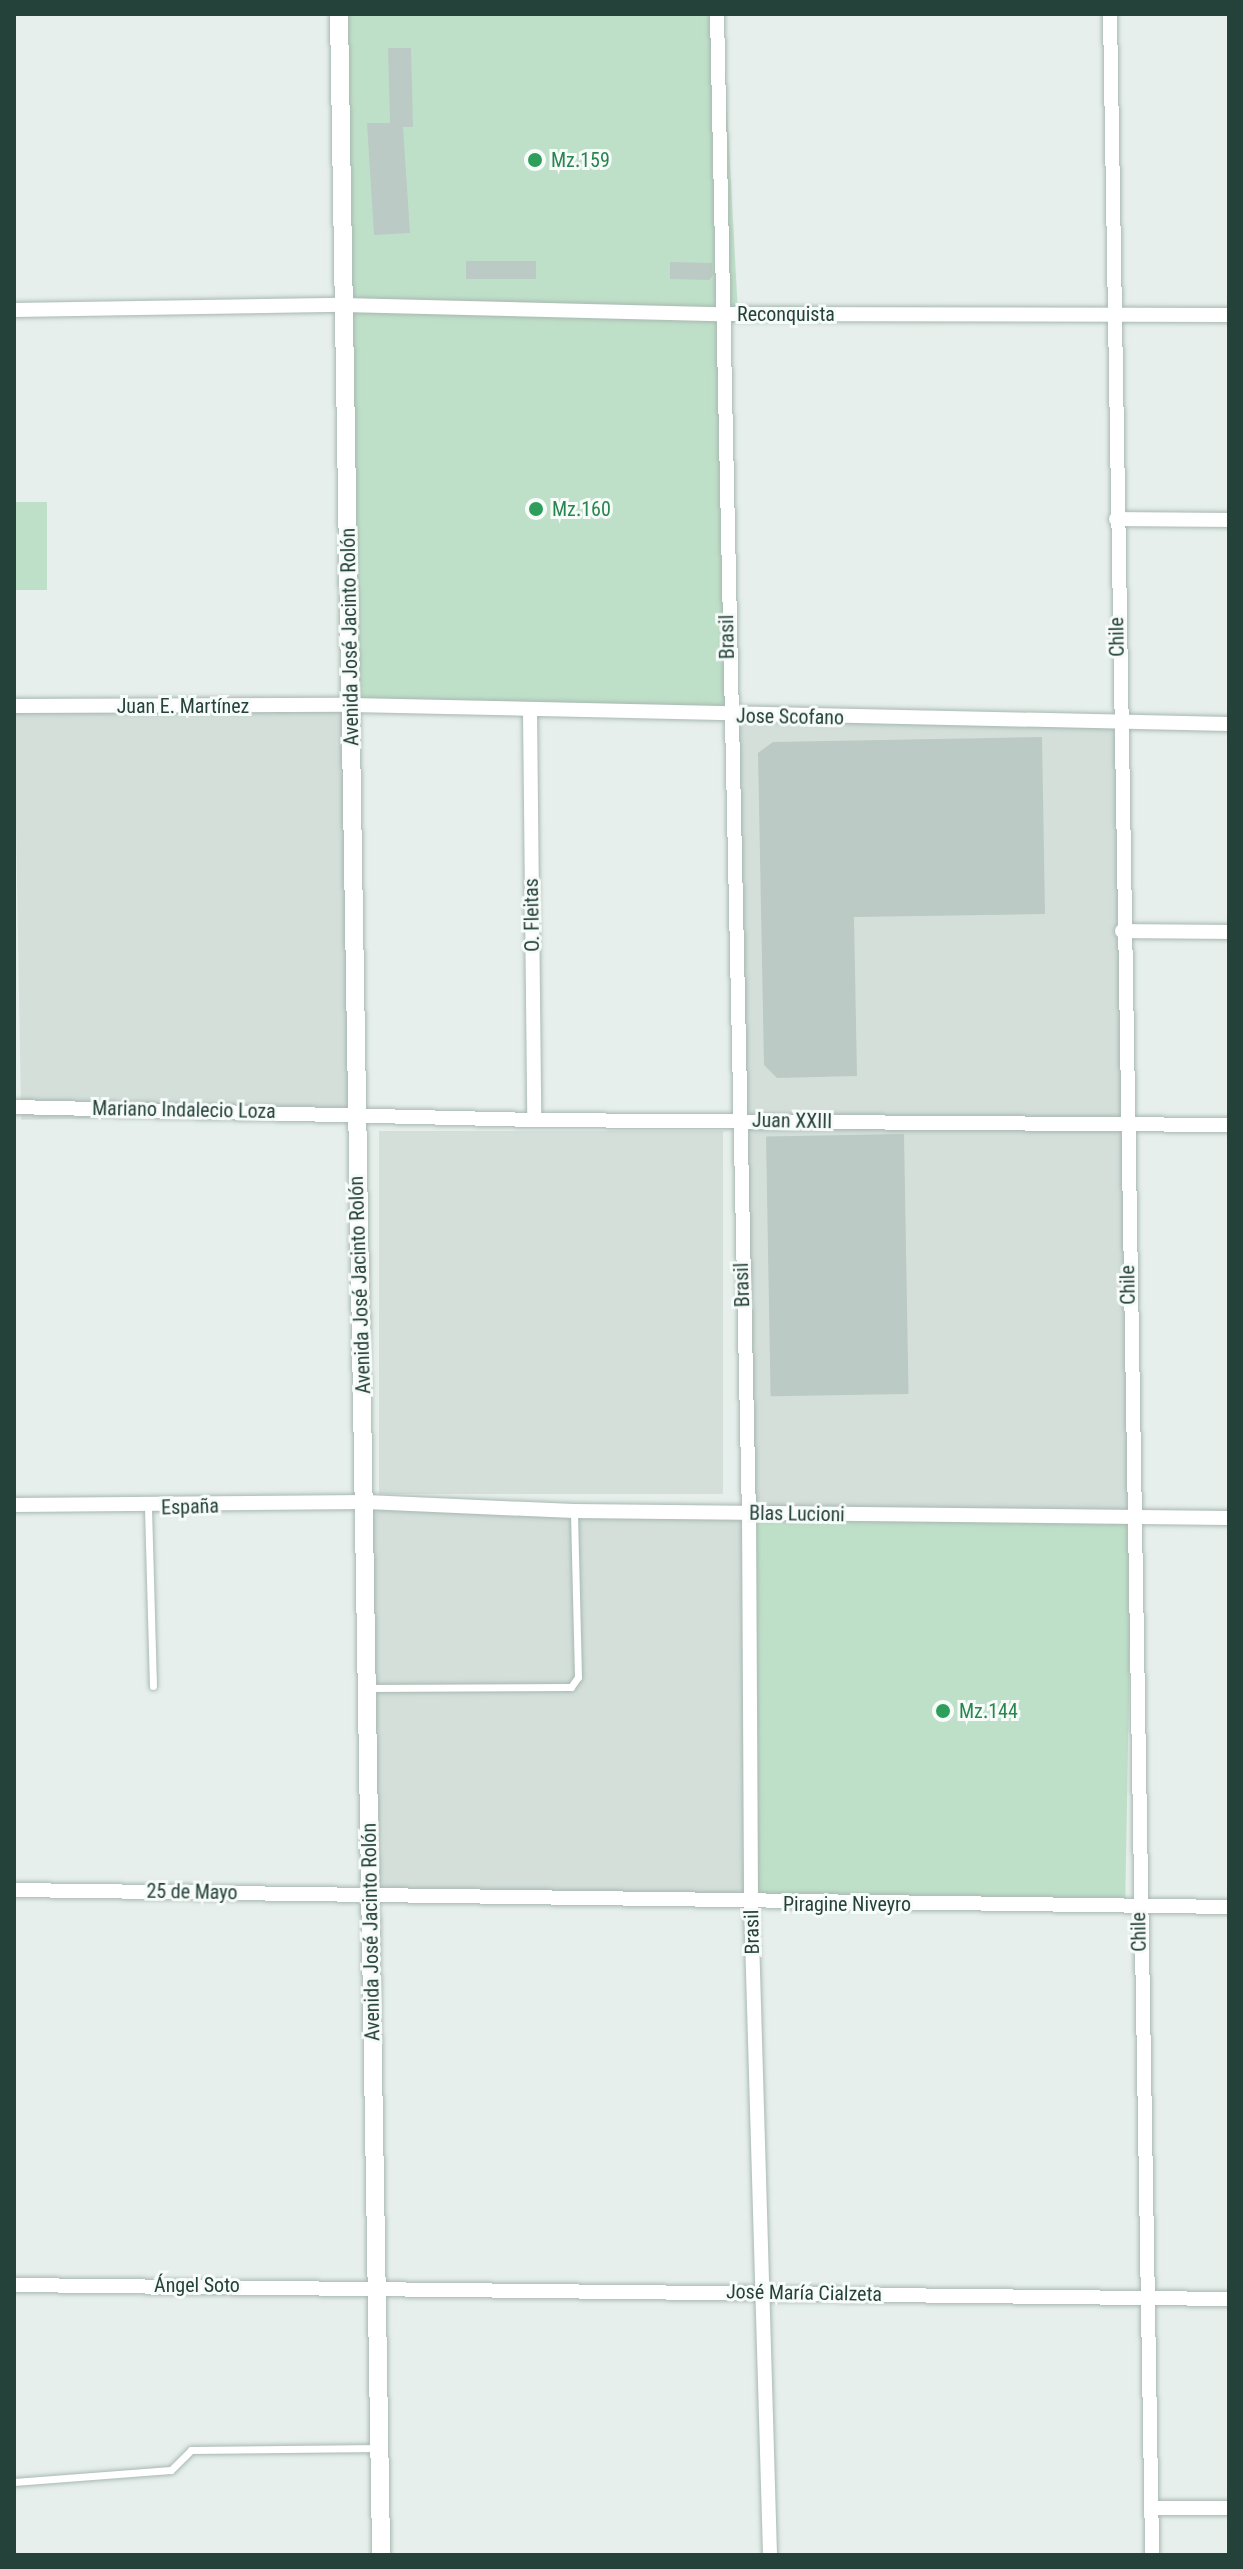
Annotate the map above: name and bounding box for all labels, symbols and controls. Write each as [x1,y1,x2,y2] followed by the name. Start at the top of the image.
[551,148,610,172] place label: Mz.159
[526,151,544,169] marker: Mz.159
[737,302,835,326] street label: Reconquista
[552,497,611,521] place label: Mz.160
[527,500,545,518] marker: Mz.160
[336,528,364,746] street label: Avenida José Jacinto Rolón
[715,615,739,659] street label: Brasil
[1105,617,1129,657] street label: Chile
[117,694,249,718] street label: Juan E. Martínez
[736,704,844,730] street label: Jose Scofano
[519,878,545,952] street label: O. Fleitas
[92,1096,276,1124] street label: Mariano Indalecio Loza
[752,1108,832,1134] street label: Juan XXIII
[344,1176,376,1394] street label: Avenida José Jacinto Rolón
[729,1262,755,1308] street label: Brasil
[1116,1265,1140,1305] street label: Chile
[161,1494,219,1520] street label: España
[749,1501,845,1527] street label: Blas Lucioni
[959,1699,1018,1723] place label: Mz.144
[934,1702,952,1720] marker: Mz.144
[357,1823,385,2041] street label: Avenida José Jacinto Rolón
[146,1879,238,1905] street label: 25 de Mayo
[783,1892,911,1916] street label: Piragine Niveyro
[740,1910,764,1954] street label: Brasil
[1127,1912,1151,1952] street label: Chile
[154,2273,240,2297] street label: Ángel Soto
[726,2280,882,2306] street label: José María Cialzeta

